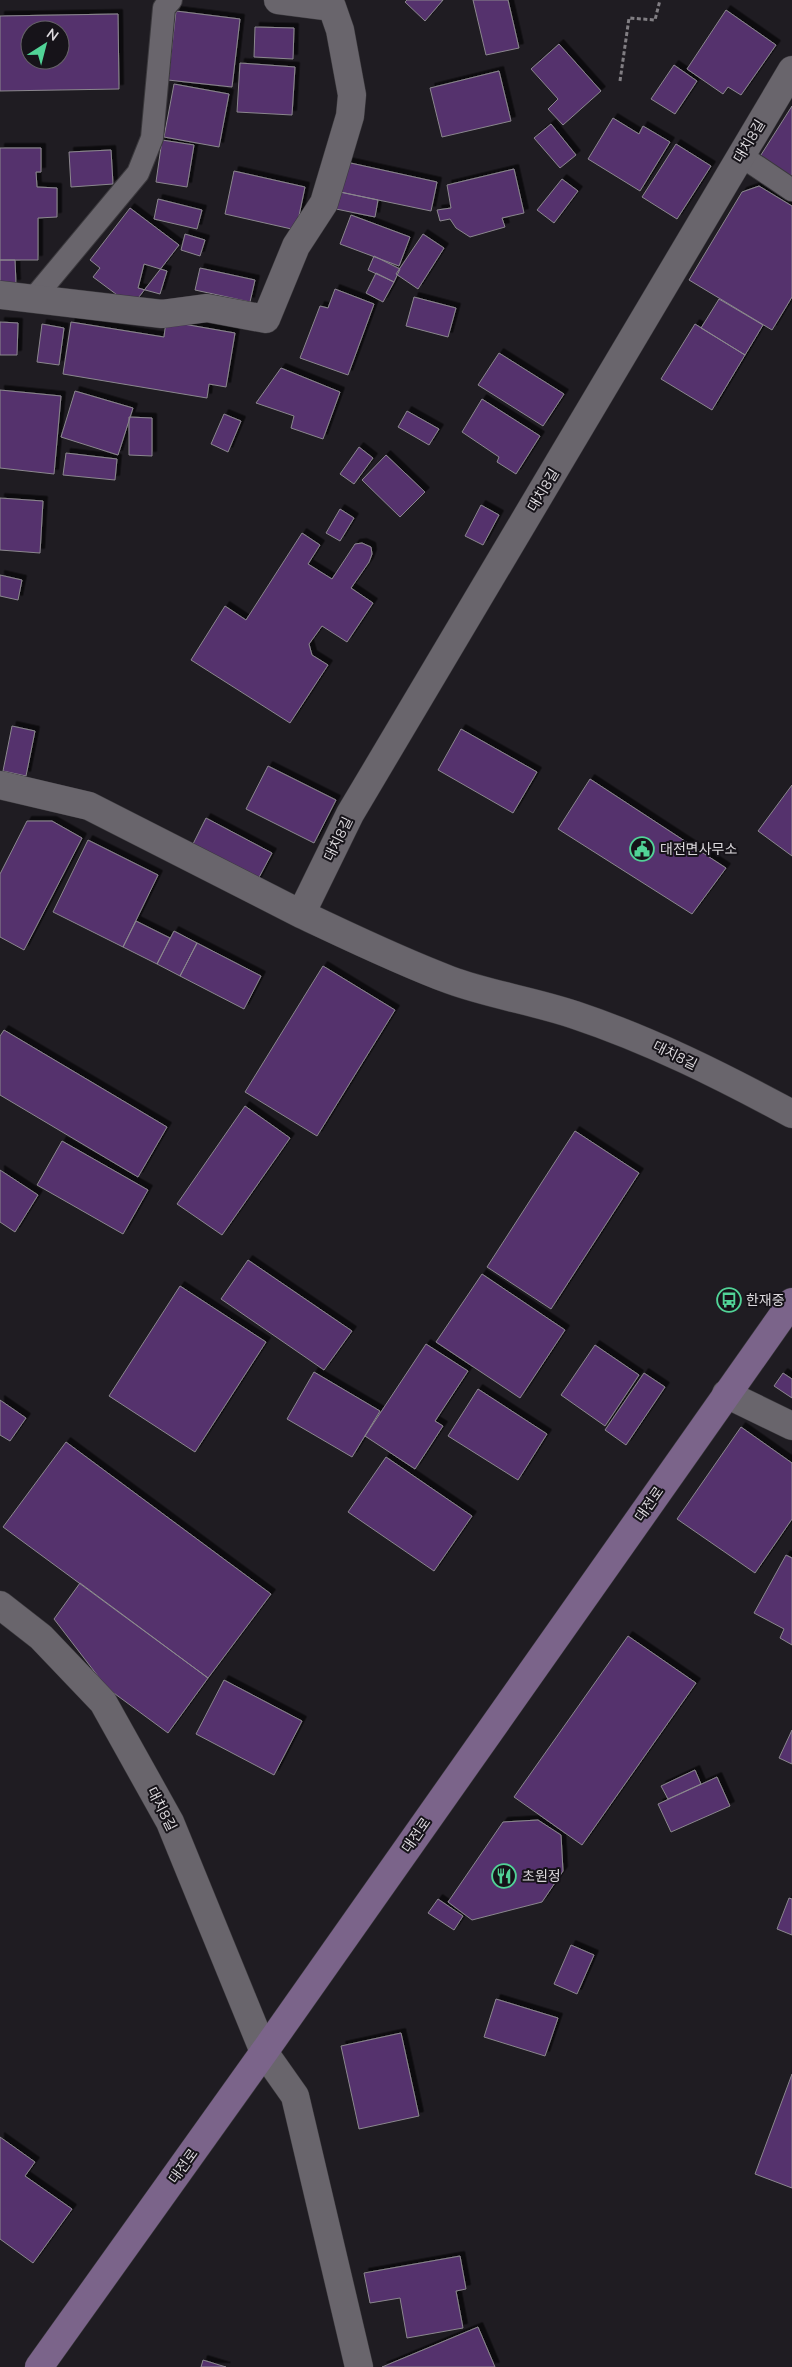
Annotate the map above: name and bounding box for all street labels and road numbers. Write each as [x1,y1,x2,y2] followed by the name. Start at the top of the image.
[729,116,769,166] street label: 대치8길
[523,465,563,515] street label: 대치8길
[320,814,356,864] street label: 대치8길
[650,1037,700,1073] street label: 대치8길
[631,1483,668,1525] street label: 대전로
[143,1784,181,1834] street label: 대치8길
[398,1814,435,1856] street label: 대전로
[164,2145,202,2187] street label: 대전로

